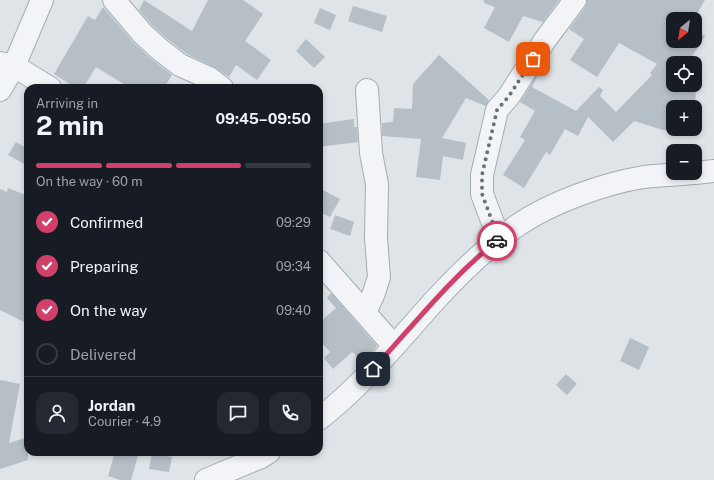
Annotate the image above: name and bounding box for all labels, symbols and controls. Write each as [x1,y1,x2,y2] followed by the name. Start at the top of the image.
[666,12,702,48] north arrow
[666,12,702,180] map controls
[516,42,550,76] pin
[522,48,544,70] icon: bag
[666,56,702,92] button: locate
[36,96,98,111] text: Arriving in
[666,100,702,136] button: +
[36,110,104,141] text: 2 min
[215,110,311,127] text: 09:45–09:50
[666,144,702,180] button: −
[36,174,142,189] text: On the way · 60 m
[36,211,58,233] icon: check
[70,214,143,231] text: Confirmed
[276,215,311,230] text: 09:29
[477,221,517,261] courier
[486,230,508,252] icon: car
[36,255,58,277] icon: check
[70,258,139,275] text: Preparing
[276,259,311,274] text: 09:34
[36,299,58,321] icon: check
[70,302,147,319] text: On the way
[276,303,311,318] text: 09:40
[70,346,136,363] text: Delivered
[356,352,390,386] pin
[362,358,384,380] icon: home
[36,392,78,434] button: person
[217,392,259,434] button: chat
[269,392,311,434] button: phone
[88,397,135,414] text: Jordan
[88,414,161,429] text: Courier · 4.9

